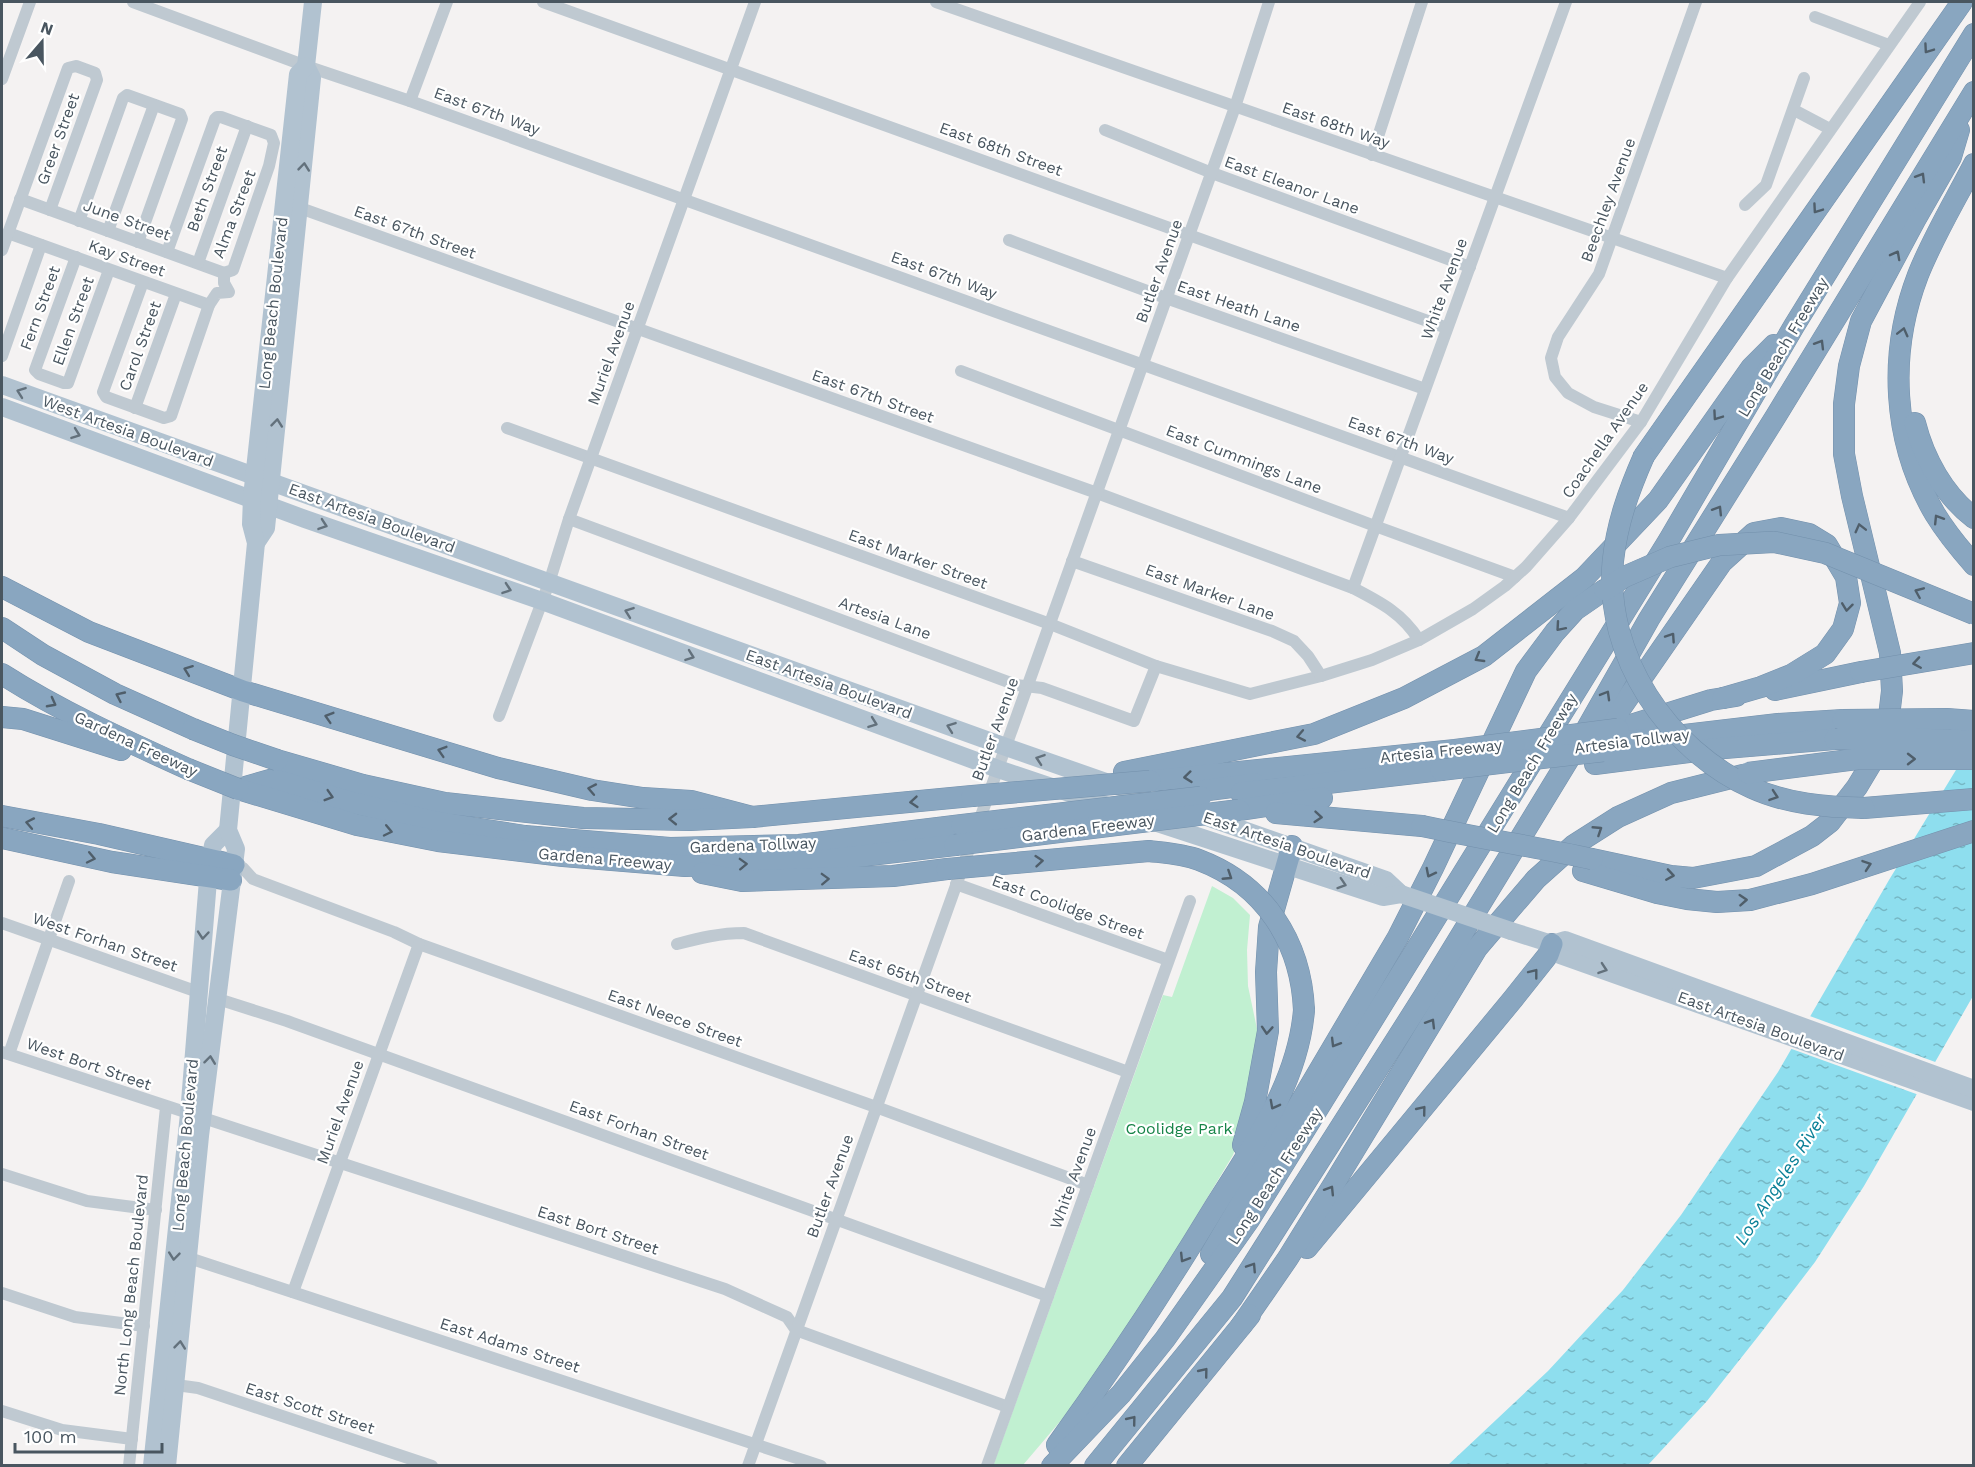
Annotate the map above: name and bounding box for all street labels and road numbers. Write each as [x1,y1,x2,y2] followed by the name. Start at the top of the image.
[431,83,543,139] street label: East 67th Way
[33,90,83,187] street label: Greer Street
[1280,98,1393,153] street label: East 68th Way
[937,118,1065,180] street label: East 68th Street
[1577,135,1639,265] street label: Beechley Avenue
[183,143,231,234] street label: Beth Street
[1222,152,1362,218] street label: East Eleanor Lane
[208,167,260,261] street label: Alma Street
[81,195,174,245] street label: June Street
[351,201,479,263] street label: East 67th Street
[255,216,291,390] street label: Long Beach Boulevard
[1131,217,1187,325] street label: Butler Avenue
[86,235,168,281] street label: Kay Street
[1417,236,1471,342] street label: White Avenue
[888,247,1000,303] street label: East 67th Way
[16,263,64,353] street label: Fern Street
[1734,273,1833,420] street label: Long Beach Freeway
[48,274,98,368] street label: Ellen Street
[1175,276,1303,336] street label: East Heath Lane
[115,298,165,393] street label: Carol Street
[583,298,639,408] street label: Muriel Avenue
[809,365,937,427] street label: East 67th Street
[1558,378,1652,502] street label: Coachella Avenue
[40,391,216,471] street label: West Artesia Boulevard
[1345,412,1457,468] street label: East 67th Way
[1163,420,1325,498] street label: East Cummings Lane
[286,479,458,557] street label: East Artesia Boulevard
[846,525,990,593] street label: East Marker Street
[1143,560,1277,624] street label: East Marker Lane
[836,592,934,644] street label: Artesia Lane
[743,645,915,723] street label: East Artesia Boulevard
[967,675,1023,783] street label: Butler Avenue
[1483,689,1582,836] street label: Long Beach Freeway
[71,707,201,781] street label: Gardena Freeway
[1573,724,1691,757] street label: Artesia Tollway
[1379,735,1504,767] street label: Artesia Freeway
[1201,807,1373,883] street label: East Artesia Boulevard
[1020,810,1156,846] street label: Gardena Freeway
[689,833,817,857] street label: Gardena Tollway
[537,844,673,874] street label: Gardena Freeway
[989,871,1147,943] street label: East Coolidge Street
[30,908,180,976] street label: West Forhan Street
[846,945,974,1007] street label: East 65th Street
[605,985,745,1051] street label: East Neece Street
[1675,987,1847,1065] street label: East Artesia Boulevard
[24,1034,154,1094] street label: West Bort Street
[312,1057,368,1167] street label: Muriel Avenue
[168,1058,202,1232] street label: Long Beach Boulevard
[567,1096,712,1164] street label: East Forhan Street
[1224,1103,1327,1248] street label: Long Beach Freeway
[1046,1125,1100,1231] street label: White Avenue
[802,1132,858,1240] street label: Butler Avenue
[110,1173,152,1397] street label: North Long Beach Boulevard
[535,1201,661,1259] street label: East Bort Street
[438,1313,583,1377] street label: East Adams Street
[243,1378,377,1438] street label: East Scott Street

